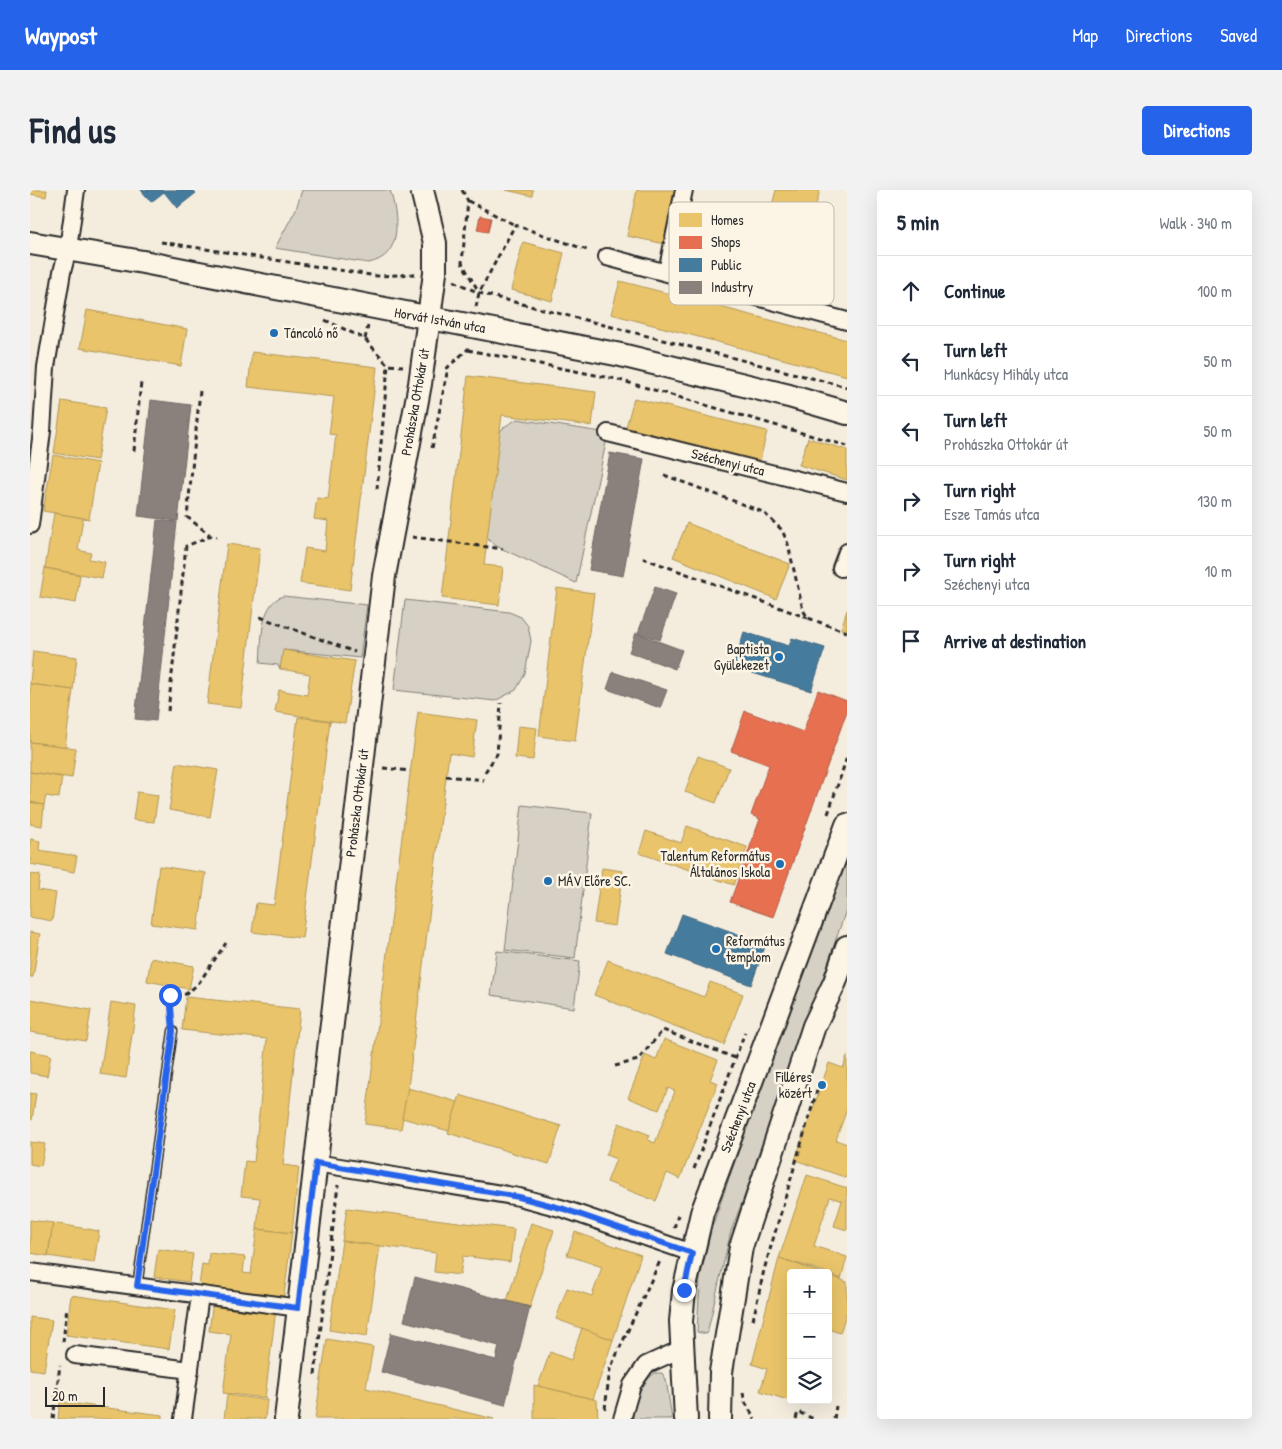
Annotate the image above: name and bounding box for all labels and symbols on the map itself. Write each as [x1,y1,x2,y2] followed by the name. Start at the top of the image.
[669,202,834,305] legend
[711,210,744,229] text: Homes
[711,232,740,252] text: Shops
[711,255,742,274] text: Public
[711,277,753,297] text: Industry
[393,302,488,337] street label: Horvát István utca
[284,323,338,342] place label: Táncoló nő
[268,327,280,339] marker: Táncoló nő
[396,347,433,457] street label: Prohászka Ottokár út
[689,443,767,481] street label: Széchenyi utca
[714,639,770,675] place label: Baptista Gyülekezet
[773,651,785,663] marker: Baptista Gyülekezet
[340,748,373,858] street label: Prohászka Ottokár út
[660,846,771,881] place label: Talentum Református Általános Iskola
[774,858,786,870] marker: Talentum Református Általános Iskola
[558,871,631,890] place label: MÁV Előre SC.
[542,875,554,887] marker: MÁV Előre SC.
[726,931,785,967] place label: Református templom
[710,943,722,955] marker: Református templom
[159,984,182,1007] route start
[775,1067,812,1102] place label: Filléres közért
[715,1078,761,1156] street label: Széchenyi utca
[816,1079,828,1091] marker: Filléres közért
[673,1279,696,1302] route end
[45,1384,105,1407] scale bar

